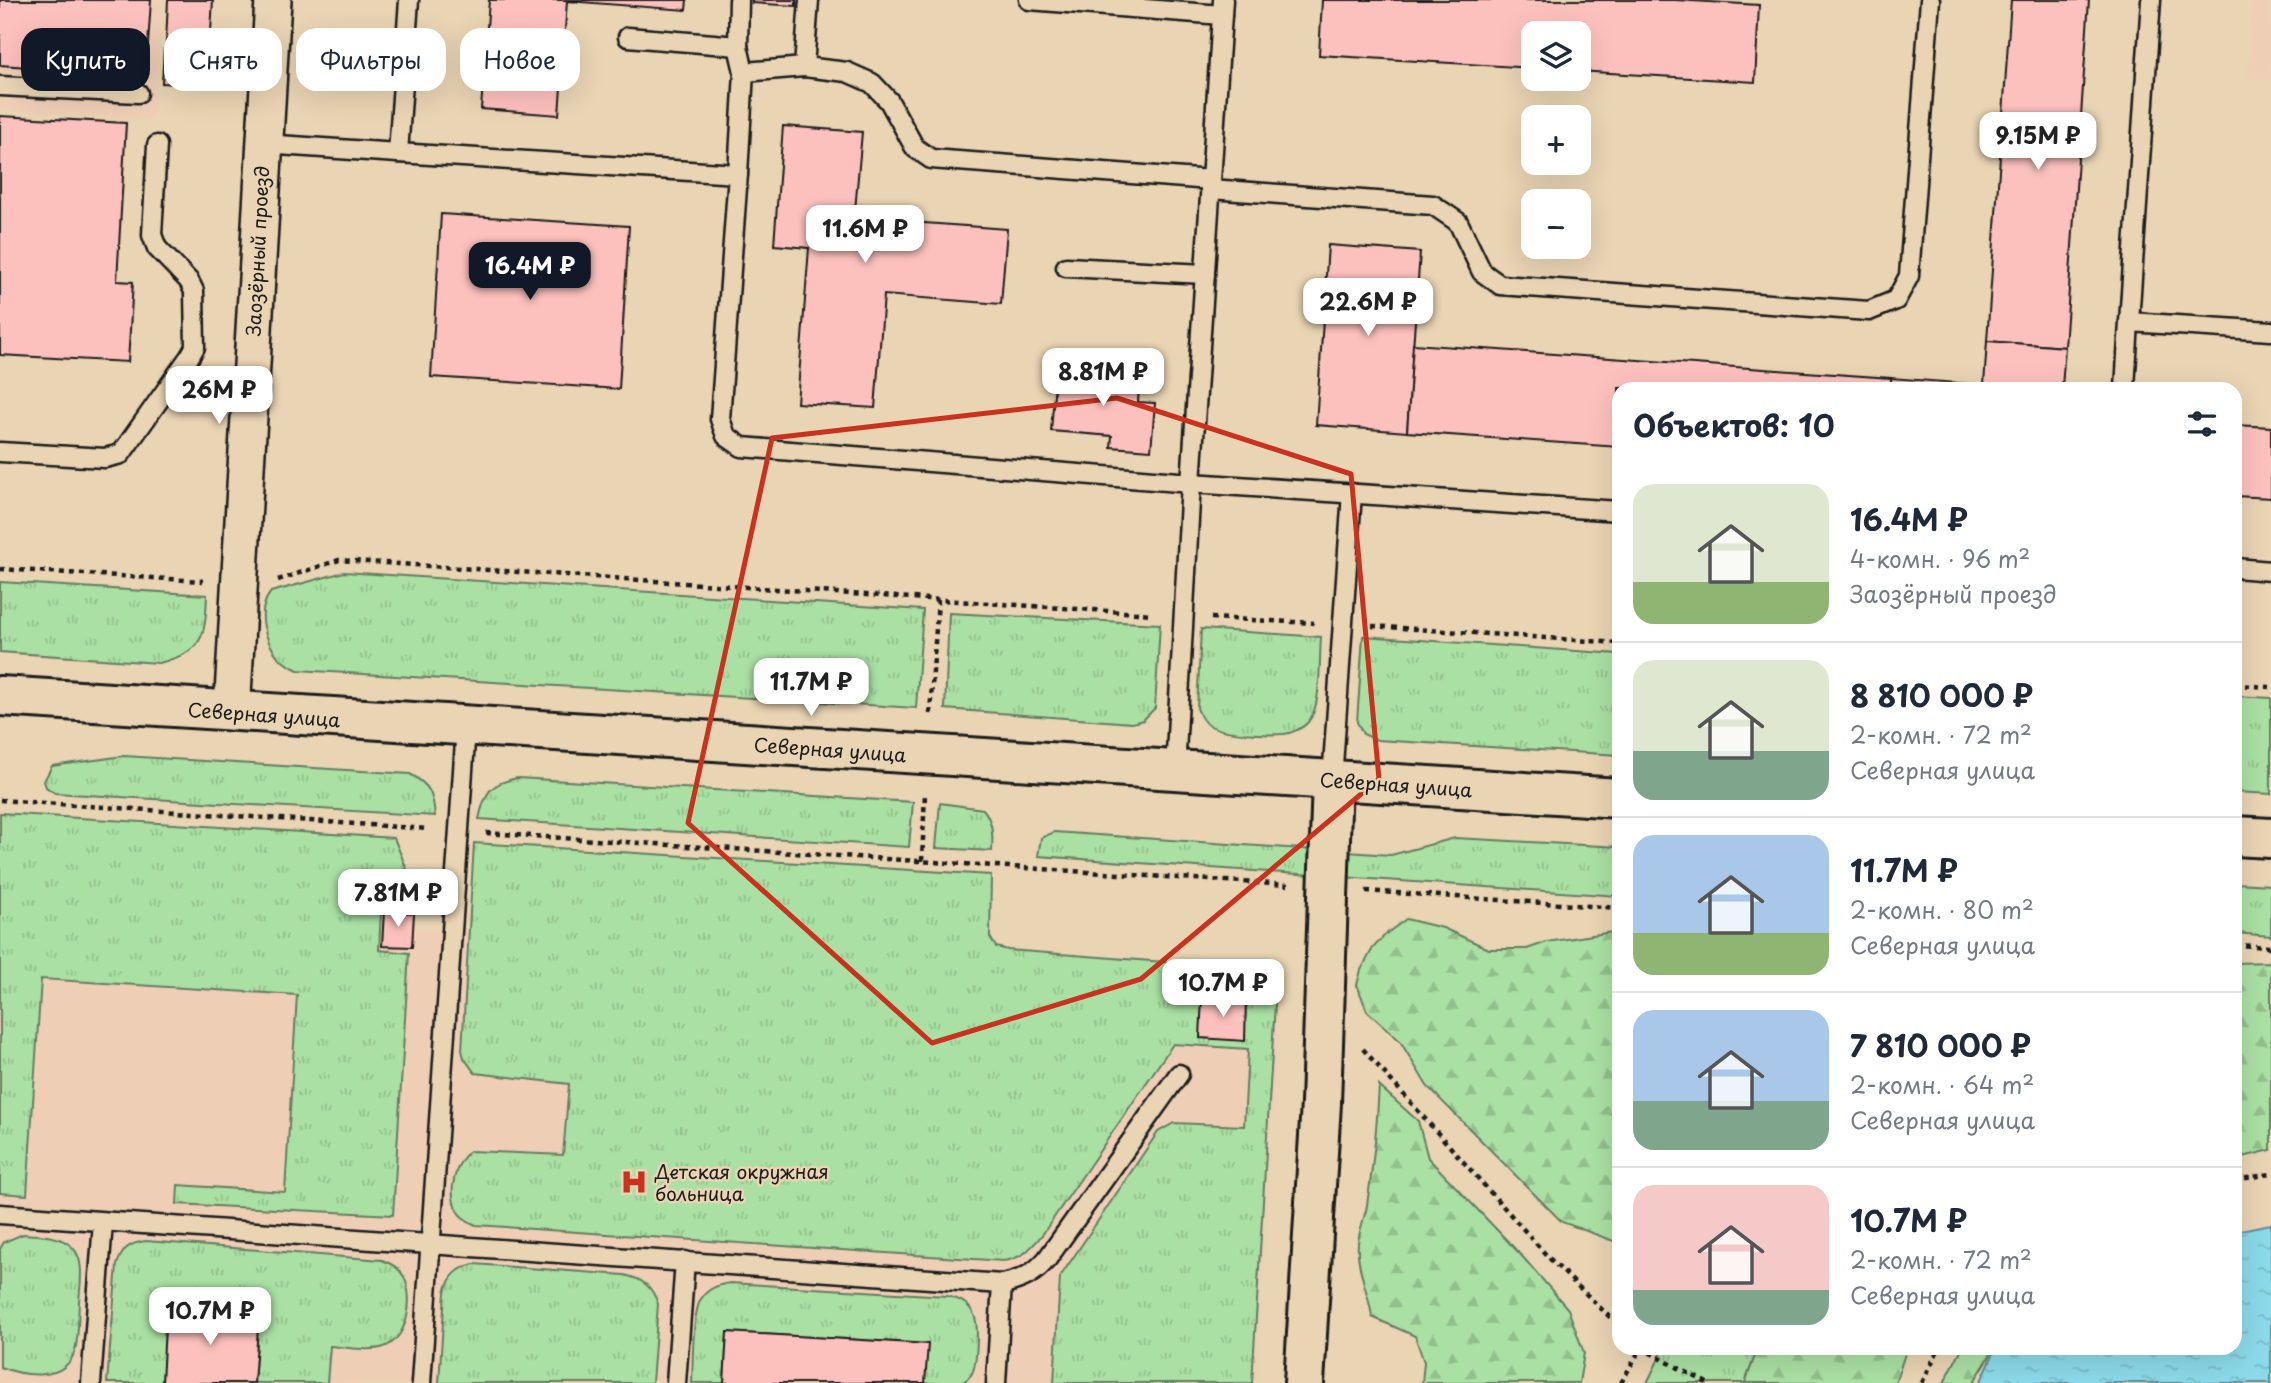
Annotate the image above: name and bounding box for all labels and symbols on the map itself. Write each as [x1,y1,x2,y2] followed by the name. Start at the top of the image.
[1973,113,2103,172] pin: 9.15M ₽
[239,165,275,337] street label: Заозёрный проезд
[800,205,930,265] pin: 11.6M ₽
[465,243,595,302] pin: 16.4M ₽
[1303,278,1433,338] pin: 22.6M ₽
[1038,348,1168,408] pin: 8.81M ₽
[170,366,268,426] pin: 26M ₽
[746,658,876,718] pin: 11.7M ₽
[187,695,341,733] street label: Северная улица
[753,730,907,768] street label: Северная улица
[1319,765,1473,803] street label: Северная улица
[333,870,463,929] pin: 7.81M ₽
[1158,960,1288,1019] pin: 10.7M ₽
[654,1157,829,1207] place label: Детская окружная больница
[619,1167,649,1197] hospital icon: Детская окружная больница
[145,1288,275,1347] pin: 10.7M ₽

